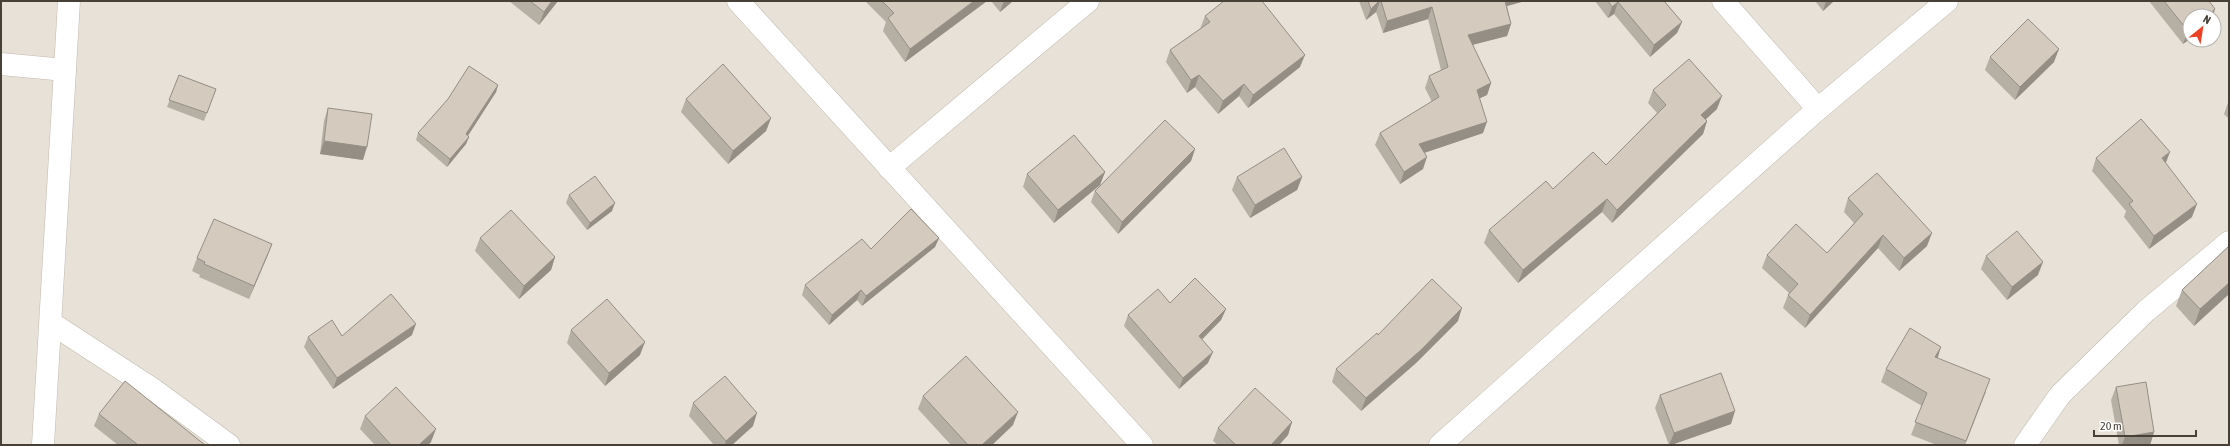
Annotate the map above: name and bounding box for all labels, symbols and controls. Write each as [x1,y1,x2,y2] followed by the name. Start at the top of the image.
[2182,8,2222,48] north arrow
[2201,13,2213,26] text: N
[2094,412,2196,438] scale bar
[2100,419,2122,433] text: 20 m

